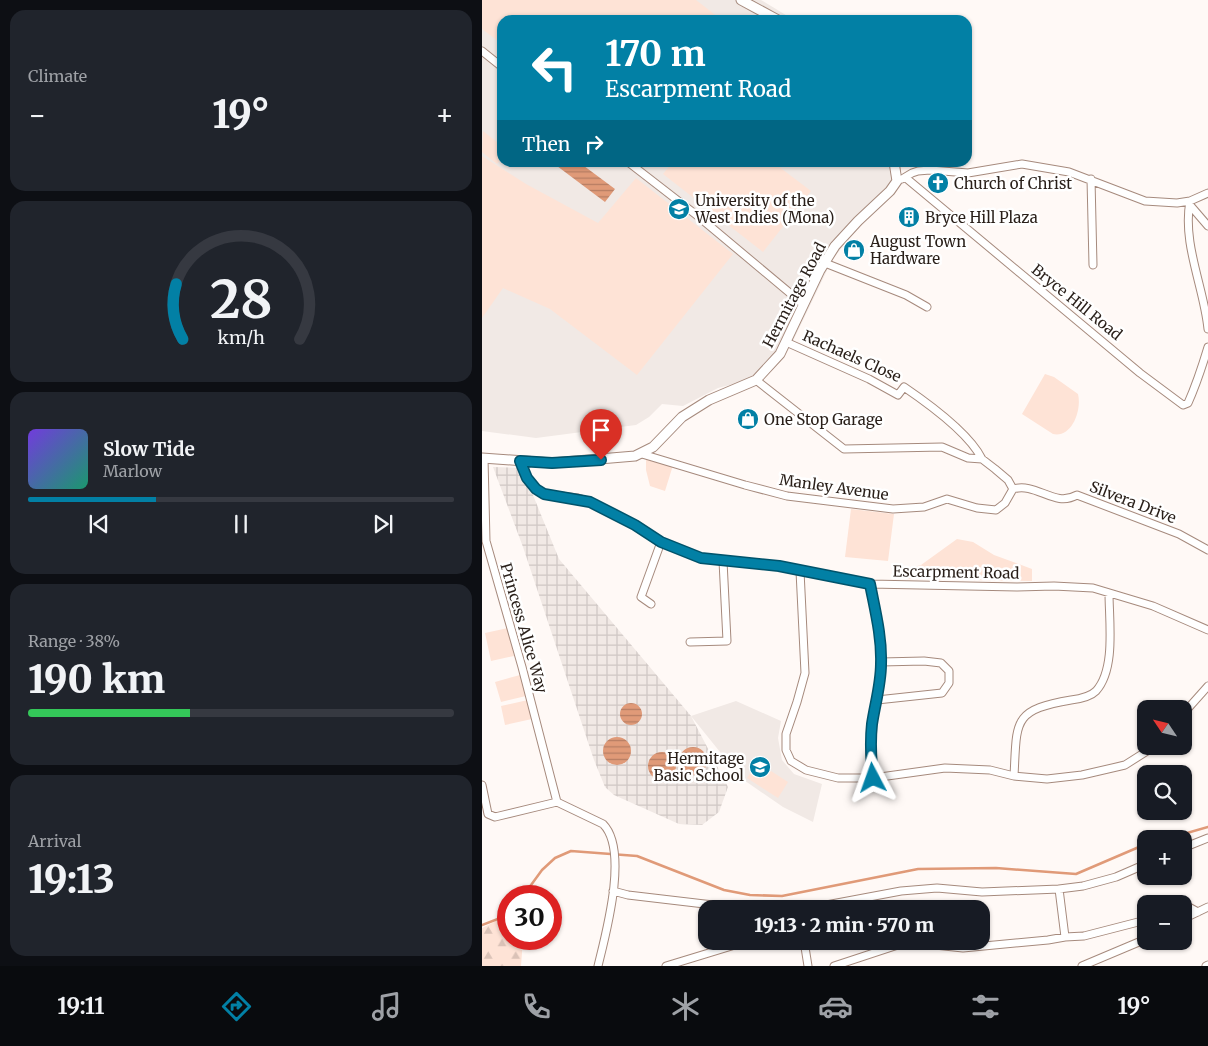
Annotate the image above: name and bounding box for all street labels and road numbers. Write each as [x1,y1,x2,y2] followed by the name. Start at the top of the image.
[758,239,830,351] street label: Hermitage Road
[1028,260,1126,344] street label: Bryce Hill Road
[800,326,904,386] street label: Rachaels Close
[778,470,890,504] street label: Manley Avenue
[1087,477,1179,527] street label: Silvera Drive
[496,561,552,696] street label: Princess Alice Way
[892,561,1020,583] street label: Escarpment Road

